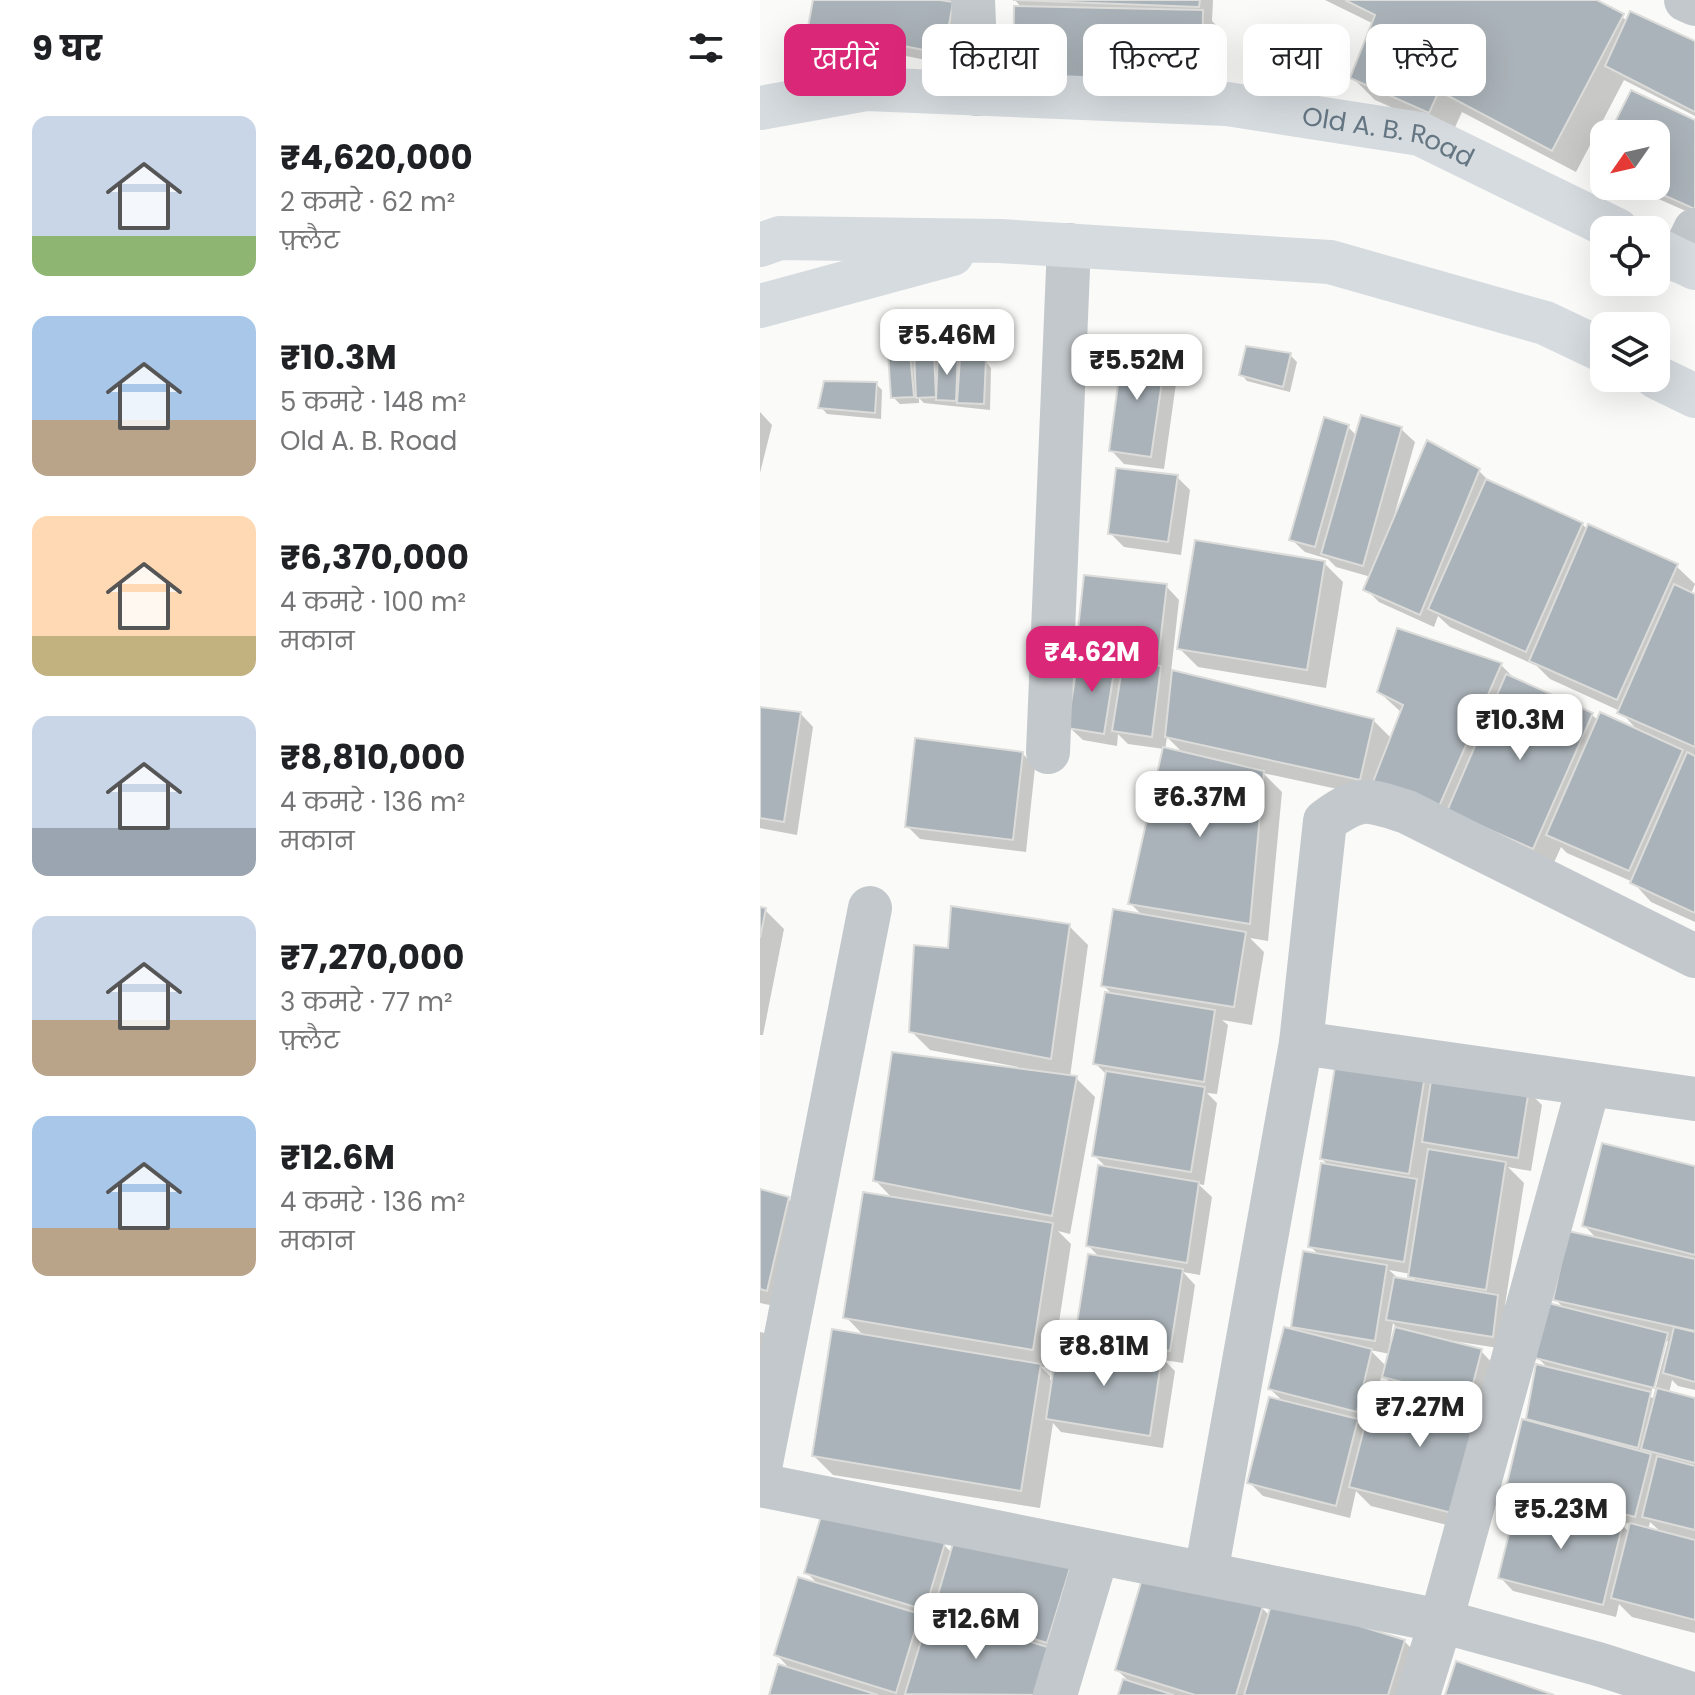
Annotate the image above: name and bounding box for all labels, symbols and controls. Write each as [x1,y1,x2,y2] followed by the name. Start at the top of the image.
[32,24,102,72] text: 9 घर
[784,24,906,96] chip: खरीदें
[922,24,1067,96] chip: किराया
[1083,24,1227,96] chip: फ़िल्टर
[1243,24,1350,96] chip: नया
[1366,24,1486,96] chip: फ़्लैट
[684,26,728,70] icon: filters
[1300,98,1480,176] street label: Old A. B. Road
[1590,120,1670,200] north arrow
[1590,120,1670,392] map controls
[280,133,473,181] text: ₹4,620,000
[96,148,192,244] icon: home
[280,184,455,220] text: 2 कमरे · 62 m²
[1590,216,1670,296] button: locate
[280,223,340,259] text: फ़्लैट
[882,309,1012,377] pin: ₹5.46M
[1590,312,1670,392] button: layers
[898,317,996,353] text: ₹5.46M
[280,333,397,381] text: ₹10.3M
[1072,334,1202,402] pin: ₹5.52M
[1089,342,1185,378] text: ₹5.52M
[96,348,192,444] icon: home
[280,384,466,420] text: 5 कमरे · 148 m²
[280,423,457,459] text: Old A. B. Road
[280,533,469,581] text: ₹6,370,000
[96,548,192,644] icon: home
[280,584,466,620] text: 4 कमरे · 100 m²
[280,623,354,659] text: मकान
[1027,626,1157,694] pin: ₹4.62M
[1044,634,1140,670] text: ₹4.62M
[1455,694,1585,762] pin: ₹10.3M
[1475,702,1565,738] text: ₹10.3M
[280,733,465,781] text: ₹8,810,000
[96,748,192,844] icon: home
[1135,771,1265,839] pin: ₹6.37M
[1154,779,1246,815] text: ₹6.37M
[280,784,465,820] text: 4 कमरे · 136 m²
[280,823,354,859] text: मकान
[280,933,464,981] text: ₹7,270,000
[96,948,192,1044] icon: home
[280,984,453,1020] text: 3 कमरे · 77 m²
[280,1023,340,1059] text: फ़्लैट
[280,1133,395,1181] text: ₹12.6M
[96,1148,192,1244] icon: home
[280,1184,465,1220] text: 4 कमरे · 136 m²
[280,1223,354,1259] text: मकान
[1039,1320,1169,1388] pin: ₹8.81M
[1059,1328,1149,1364] text: ₹8.81M
[1355,1381,1485,1449] pin: ₹7.27M
[1375,1389,1465,1425] text: ₹7.27M
[1496,1483,1626,1551] pin: ₹5.23M
[1514,1491,1608,1527] text: ₹5.23M
[911,1593,1041,1661] pin: ₹12.6M
[932,1601,1020,1637] text: ₹12.6M

